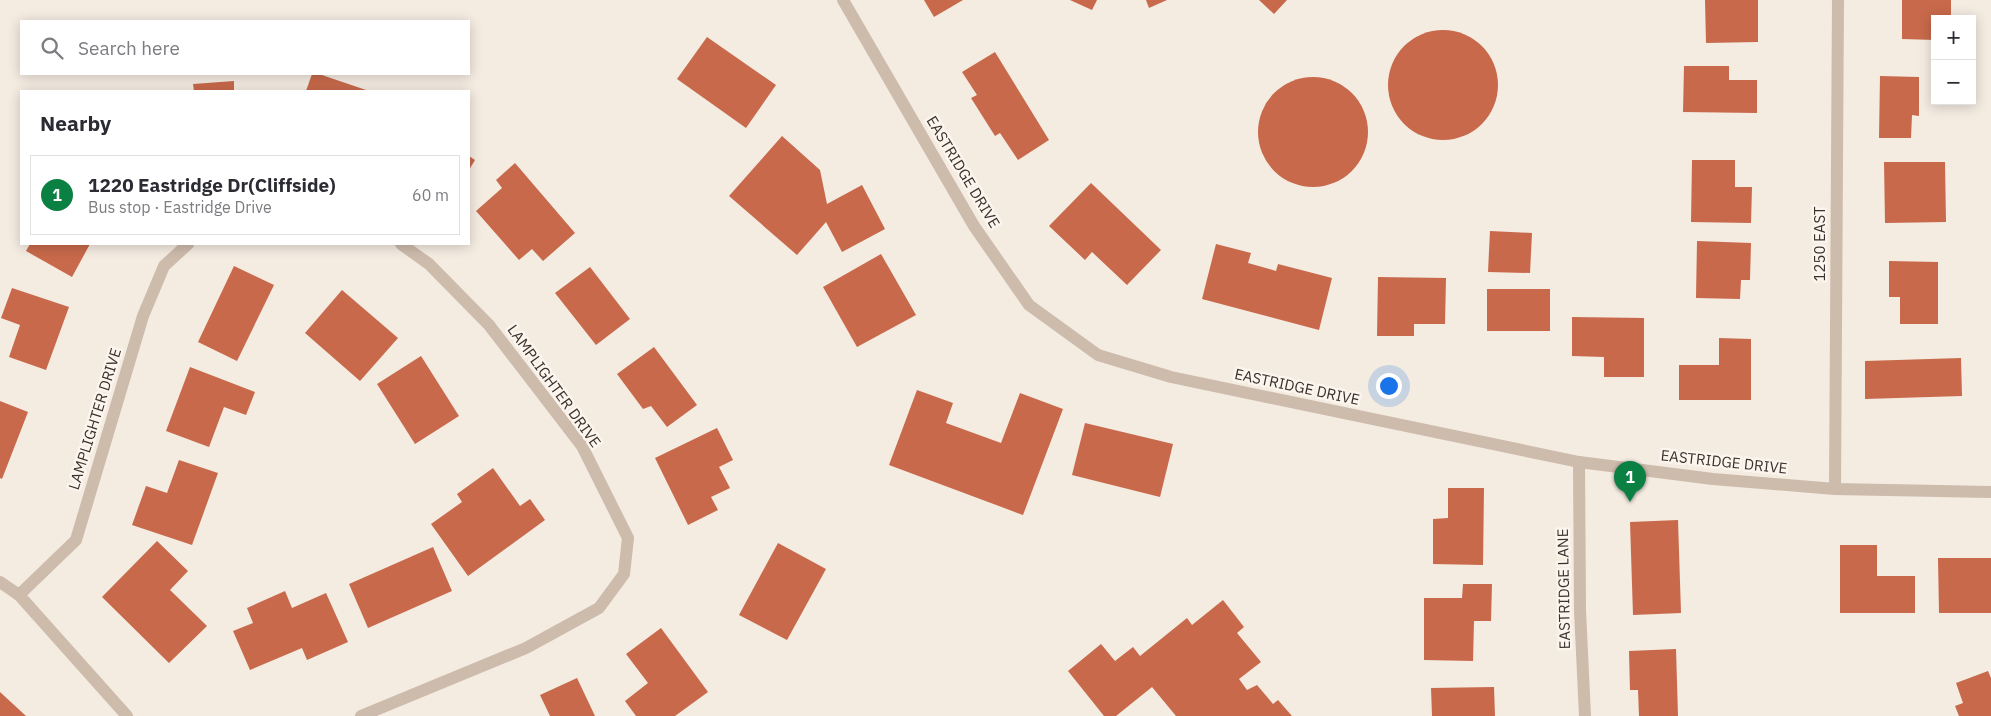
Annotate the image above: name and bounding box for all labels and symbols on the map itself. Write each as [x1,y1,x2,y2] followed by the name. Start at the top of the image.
[922,112,1004,231] street label: EASTRIDGE DRIVE
[1810,206,1829,282] street label: 1250 EAST
[503,321,605,451] street label: LAMPLIGHTER DRIVE
[64,346,125,492] street label: LAMPLIGHTER DRIVE
[1233,364,1361,409] street label: EASTRIDGE DRIVE
[1376,373,1402,399] your location
[1660,445,1788,478] street label: EASTRIDGE DRIVE
[1614,461,1646,502] pin: 1
[1553,529,1574,649] street label: EASTRIDGE LANE

